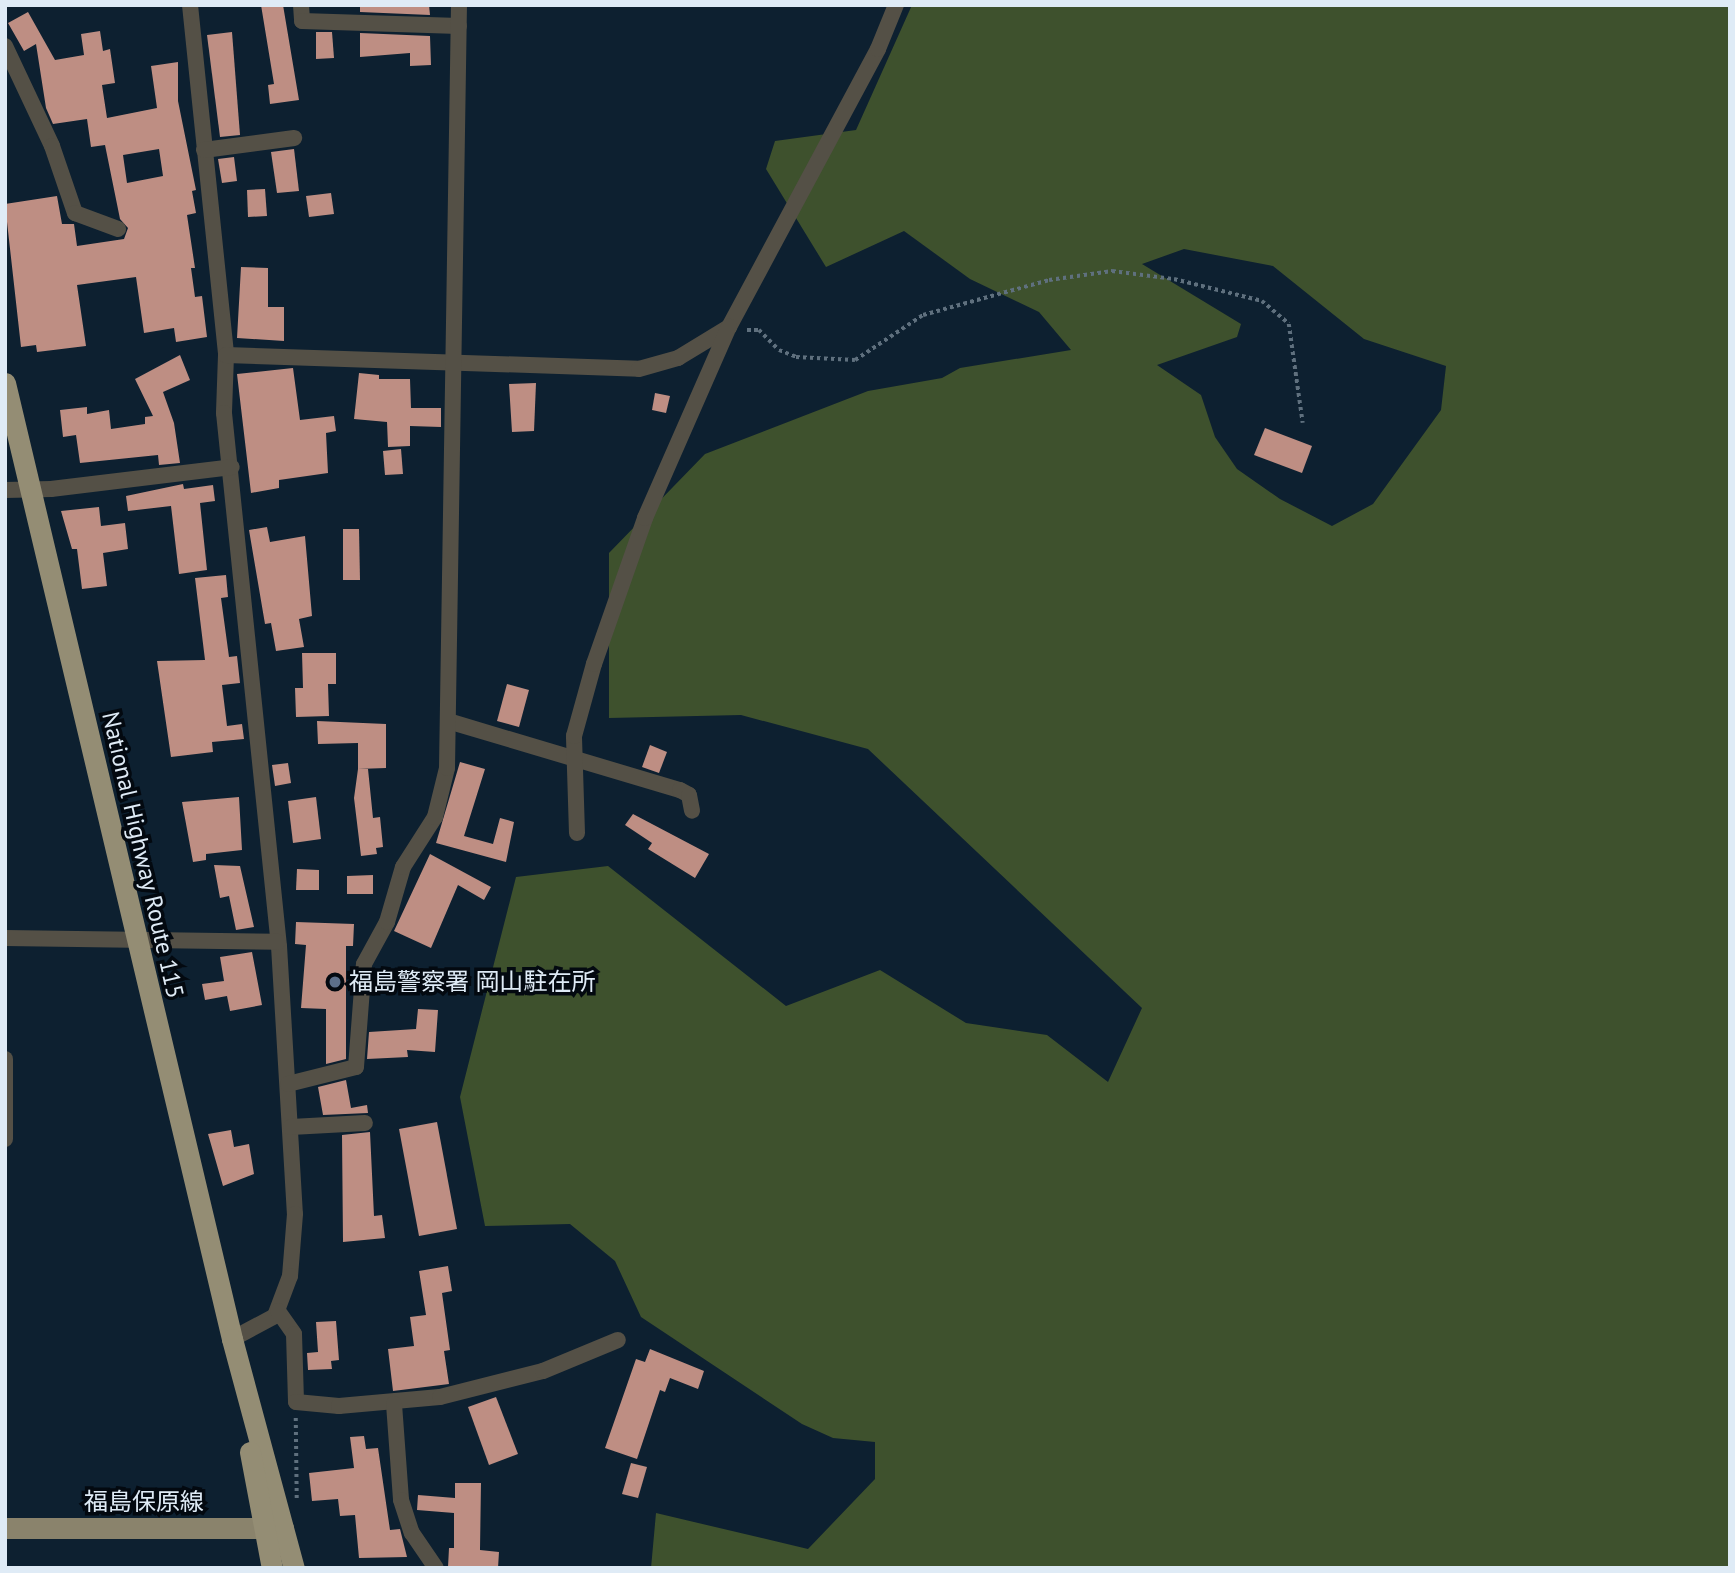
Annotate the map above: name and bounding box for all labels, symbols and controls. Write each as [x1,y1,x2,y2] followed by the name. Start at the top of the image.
[96,708,190,1002] street label: National Highway Route 115
[349,968,595,996] place label: 福島警察署 岡山駐在所
[327,974,343,990] marker: 福島警察署 岡山駐在所
[84,1488,204,1516] street label: 福島保原線

